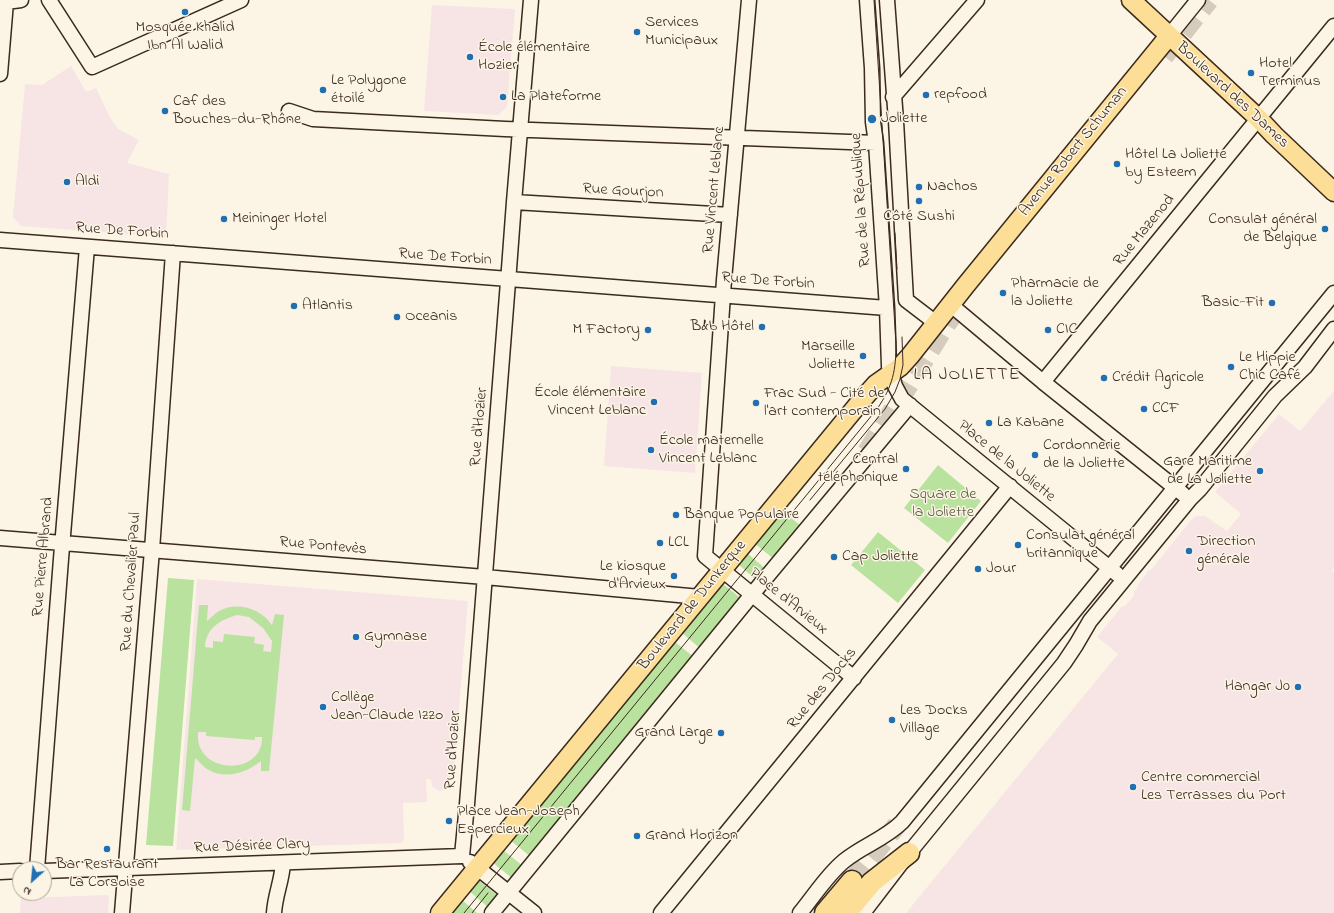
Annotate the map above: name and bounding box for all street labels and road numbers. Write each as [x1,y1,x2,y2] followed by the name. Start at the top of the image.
[1172,39,1292,153] street label: Boulevard des Dames
[1016,83,1132,221] street label: Avenue Robert Schuman
[700,126,730,254] street label: Rue Vincent Leblanc
[848,132,876,268] street label: Rue de la République
[582,180,664,204] street label: Rue Gourjon
[1110,191,1180,271] street label: Rue Mazenod
[75,219,169,245] street label: Rue De Forbin
[398,245,492,271] street label: Rue De Forbin
[721,269,815,295] street label: Rue De Forbin
[467,387,493,467] street label: Rue d'Hozier
[953,417,1059,507] street label: Place de la Joliette
[29,496,59,618] street label: Rue Pierre Albrand
[118,511,146,653] street label: Rue du Chevalier Paul
[278,534,368,560] street label: Rue Pontevès
[635,537,751,675] street label: Boulevard de Dunkerque
[745,564,831,640] street label: Place d'Arvieux
[784,644,862,734] street label: Rue des Docks
[442,710,466,790] street label: Rue d'Hozier
[194,835,310,859] street label: Rue Désirée Clary

